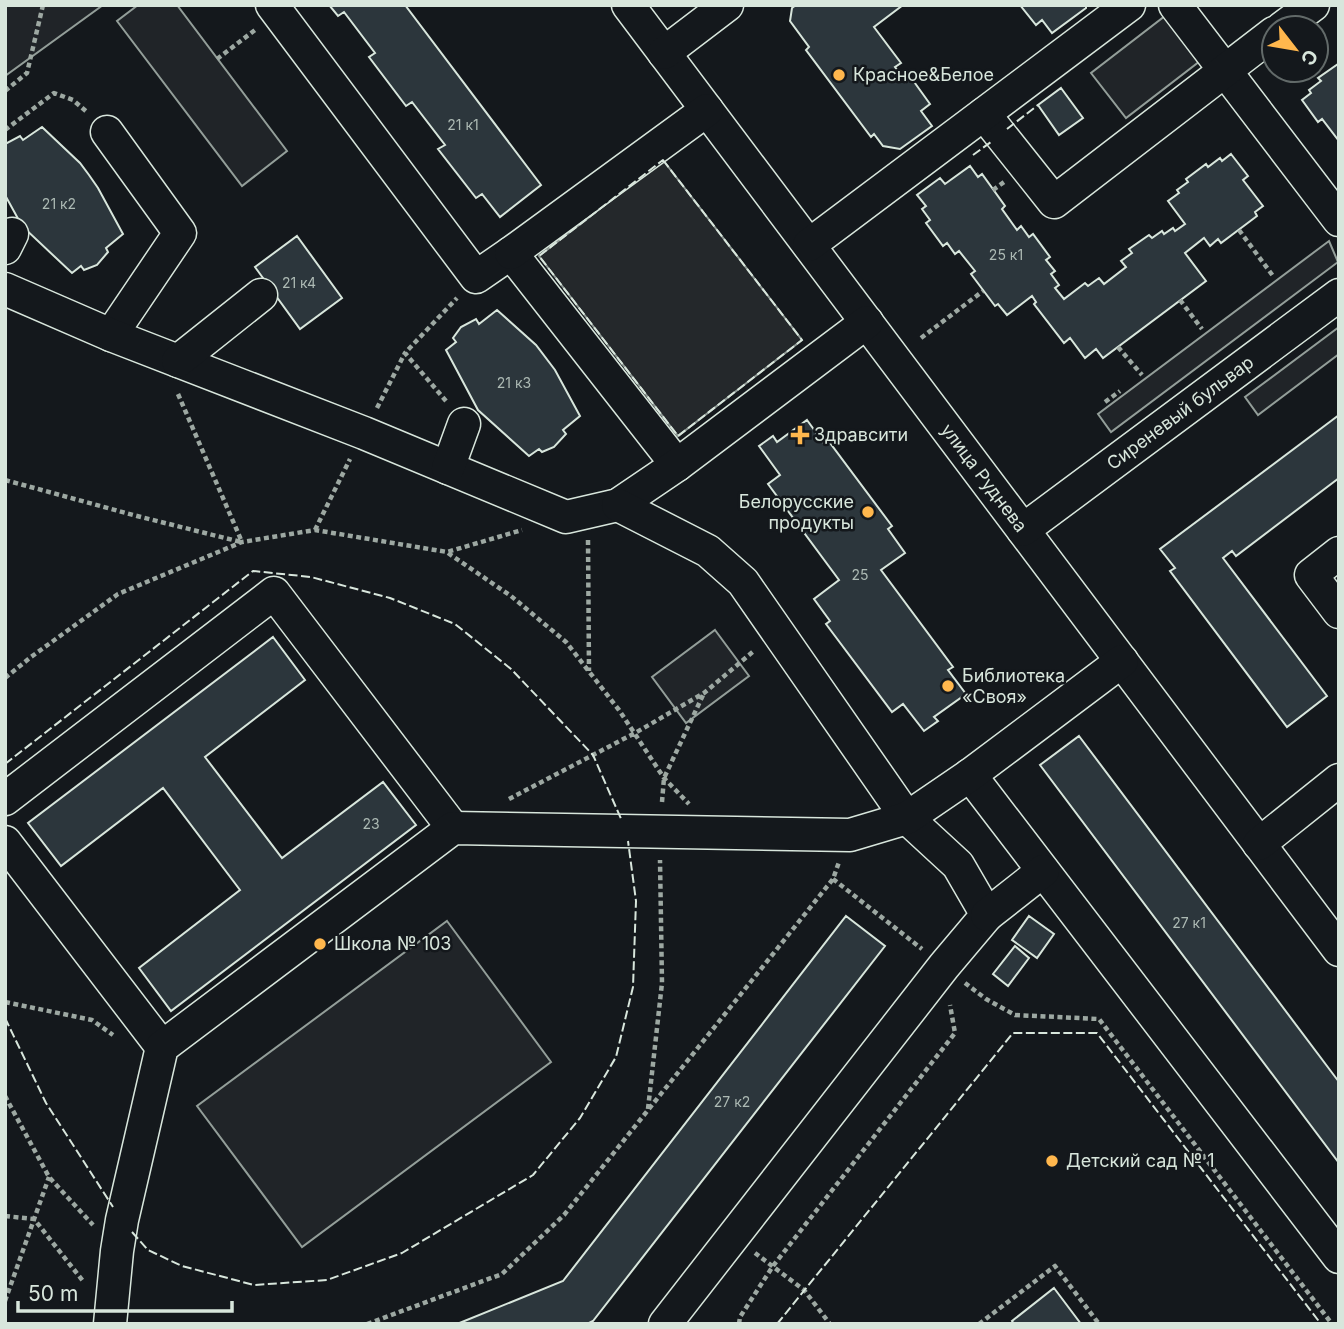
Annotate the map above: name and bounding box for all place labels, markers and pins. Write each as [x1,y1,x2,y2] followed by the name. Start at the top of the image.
[853,64,994,85] place label: Красное&Белое
[831,67,847,83] marker: Красное&Белое
[814,424,908,445] place label: Здравсити
[792,427,808,443] marker: Здравсити
[739,491,854,533] place label: Белорусские продукты
[860,504,876,520] marker: Белорусские продукты
[962,665,1065,707] place label: Библиотека «Своя»
[940,678,956,694] marker: Библиотека «Своя»
[334,933,451,954] place label: Школа № 103
[312,936,328,952] marker: Школа № 103
[1066,1150,1215,1171] place label: Детский сад № 1
[1044,1153,1060,1169] marker: Детский сад № 1

